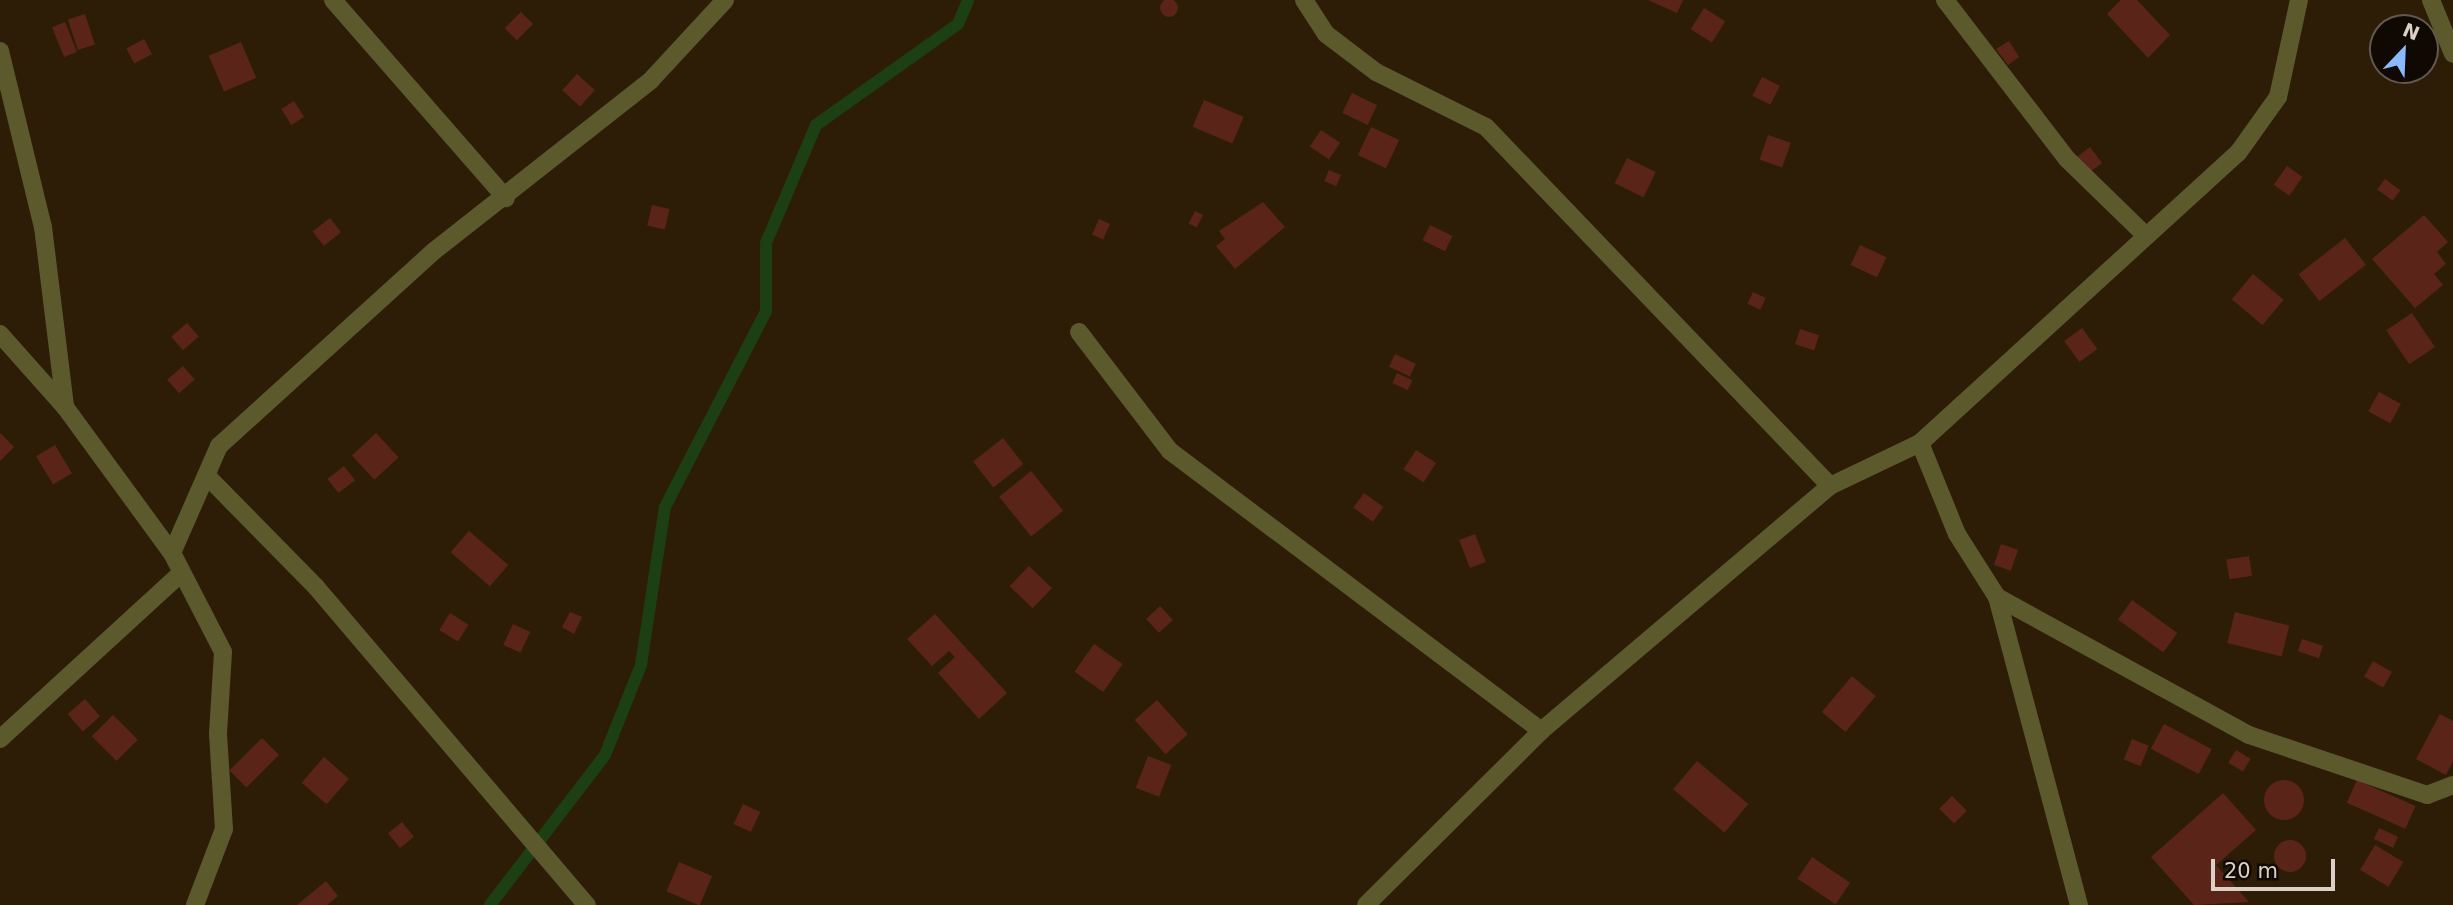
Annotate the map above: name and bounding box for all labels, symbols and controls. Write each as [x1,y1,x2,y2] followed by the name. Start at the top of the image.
[2369,14,2439,84] north arrow
[2400,18,2423,45] text: N
[2215,846,2339,890] scale bar
[2224,859,2278,883] text: 20 m

